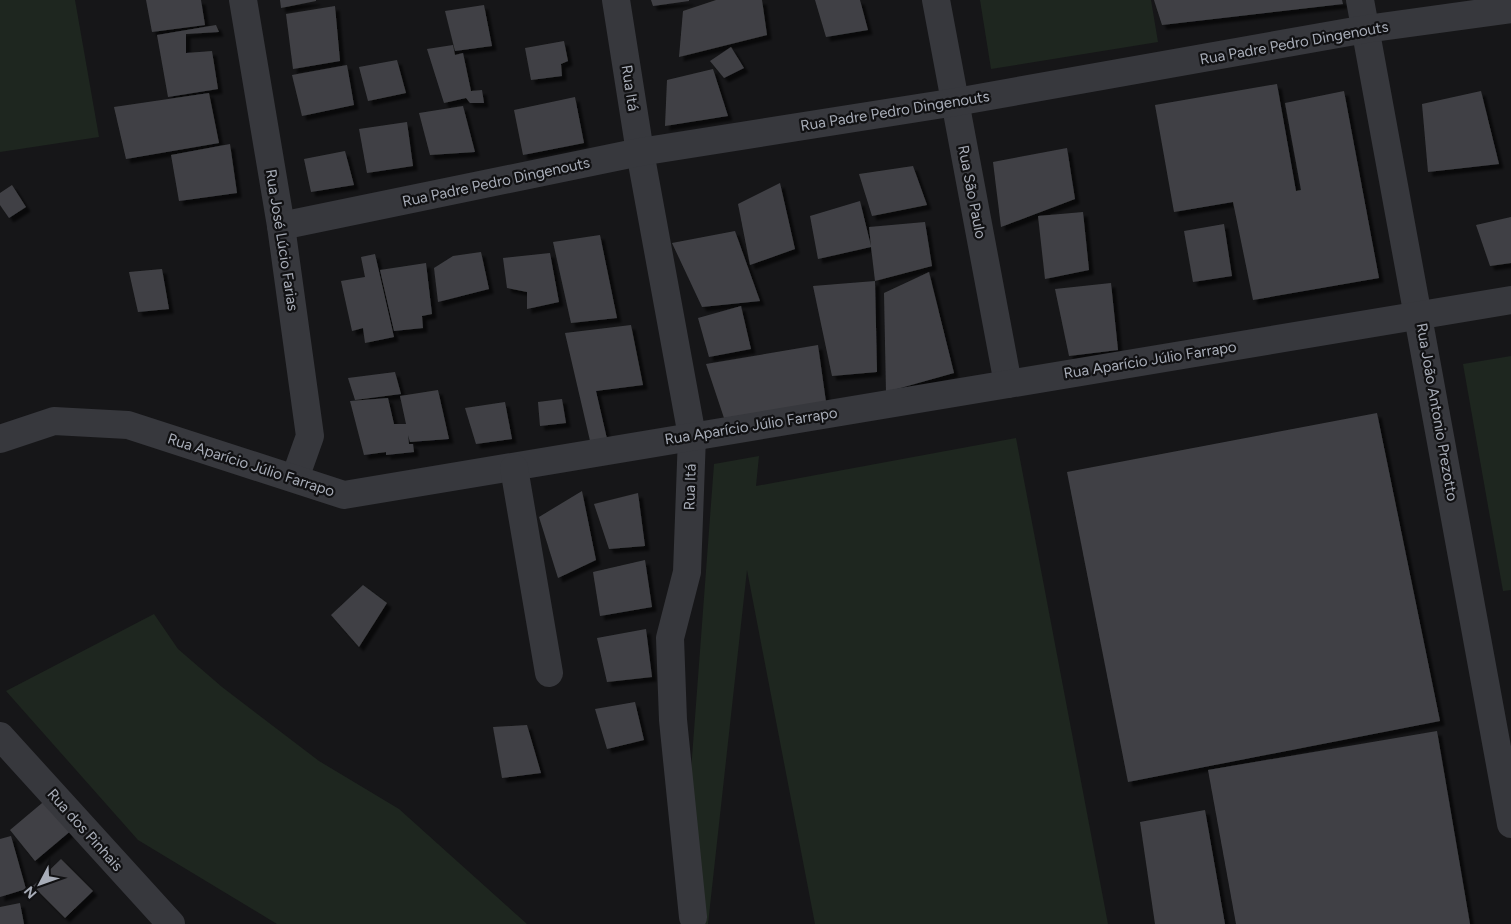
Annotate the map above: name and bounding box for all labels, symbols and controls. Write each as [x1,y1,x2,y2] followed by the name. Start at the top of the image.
[1198,18,1390,68] street label: Rua Padre Pedro Dingenouts
[617,64,643,112] street label: Rua Itá
[799,87,991,135] street label: Rua Padre Pedro Dingenouts
[954,144,990,241] street label: Rua São Paulo
[401,153,591,211] street label: Rua Padre Pedro Dingenouts
[262,168,302,312] street label: Rua José Lúcio Farias
[1412,321,1462,503] street label: Rua João Antonio Prezotto
[1062,337,1238,383] street label: Rua Aparício Júlio Farrapo
[663,403,839,449] street label: Rua Aparício Júlio Farrapo
[165,429,337,501] street label: Rua Aparício Júlio Farrapo
[680,463,700,511] street label: Rua Itá
[43,785,127,875] street label: Rua dos Pinhais
[15,859,65,909] north arrow
[21,883,41,902] text: N

